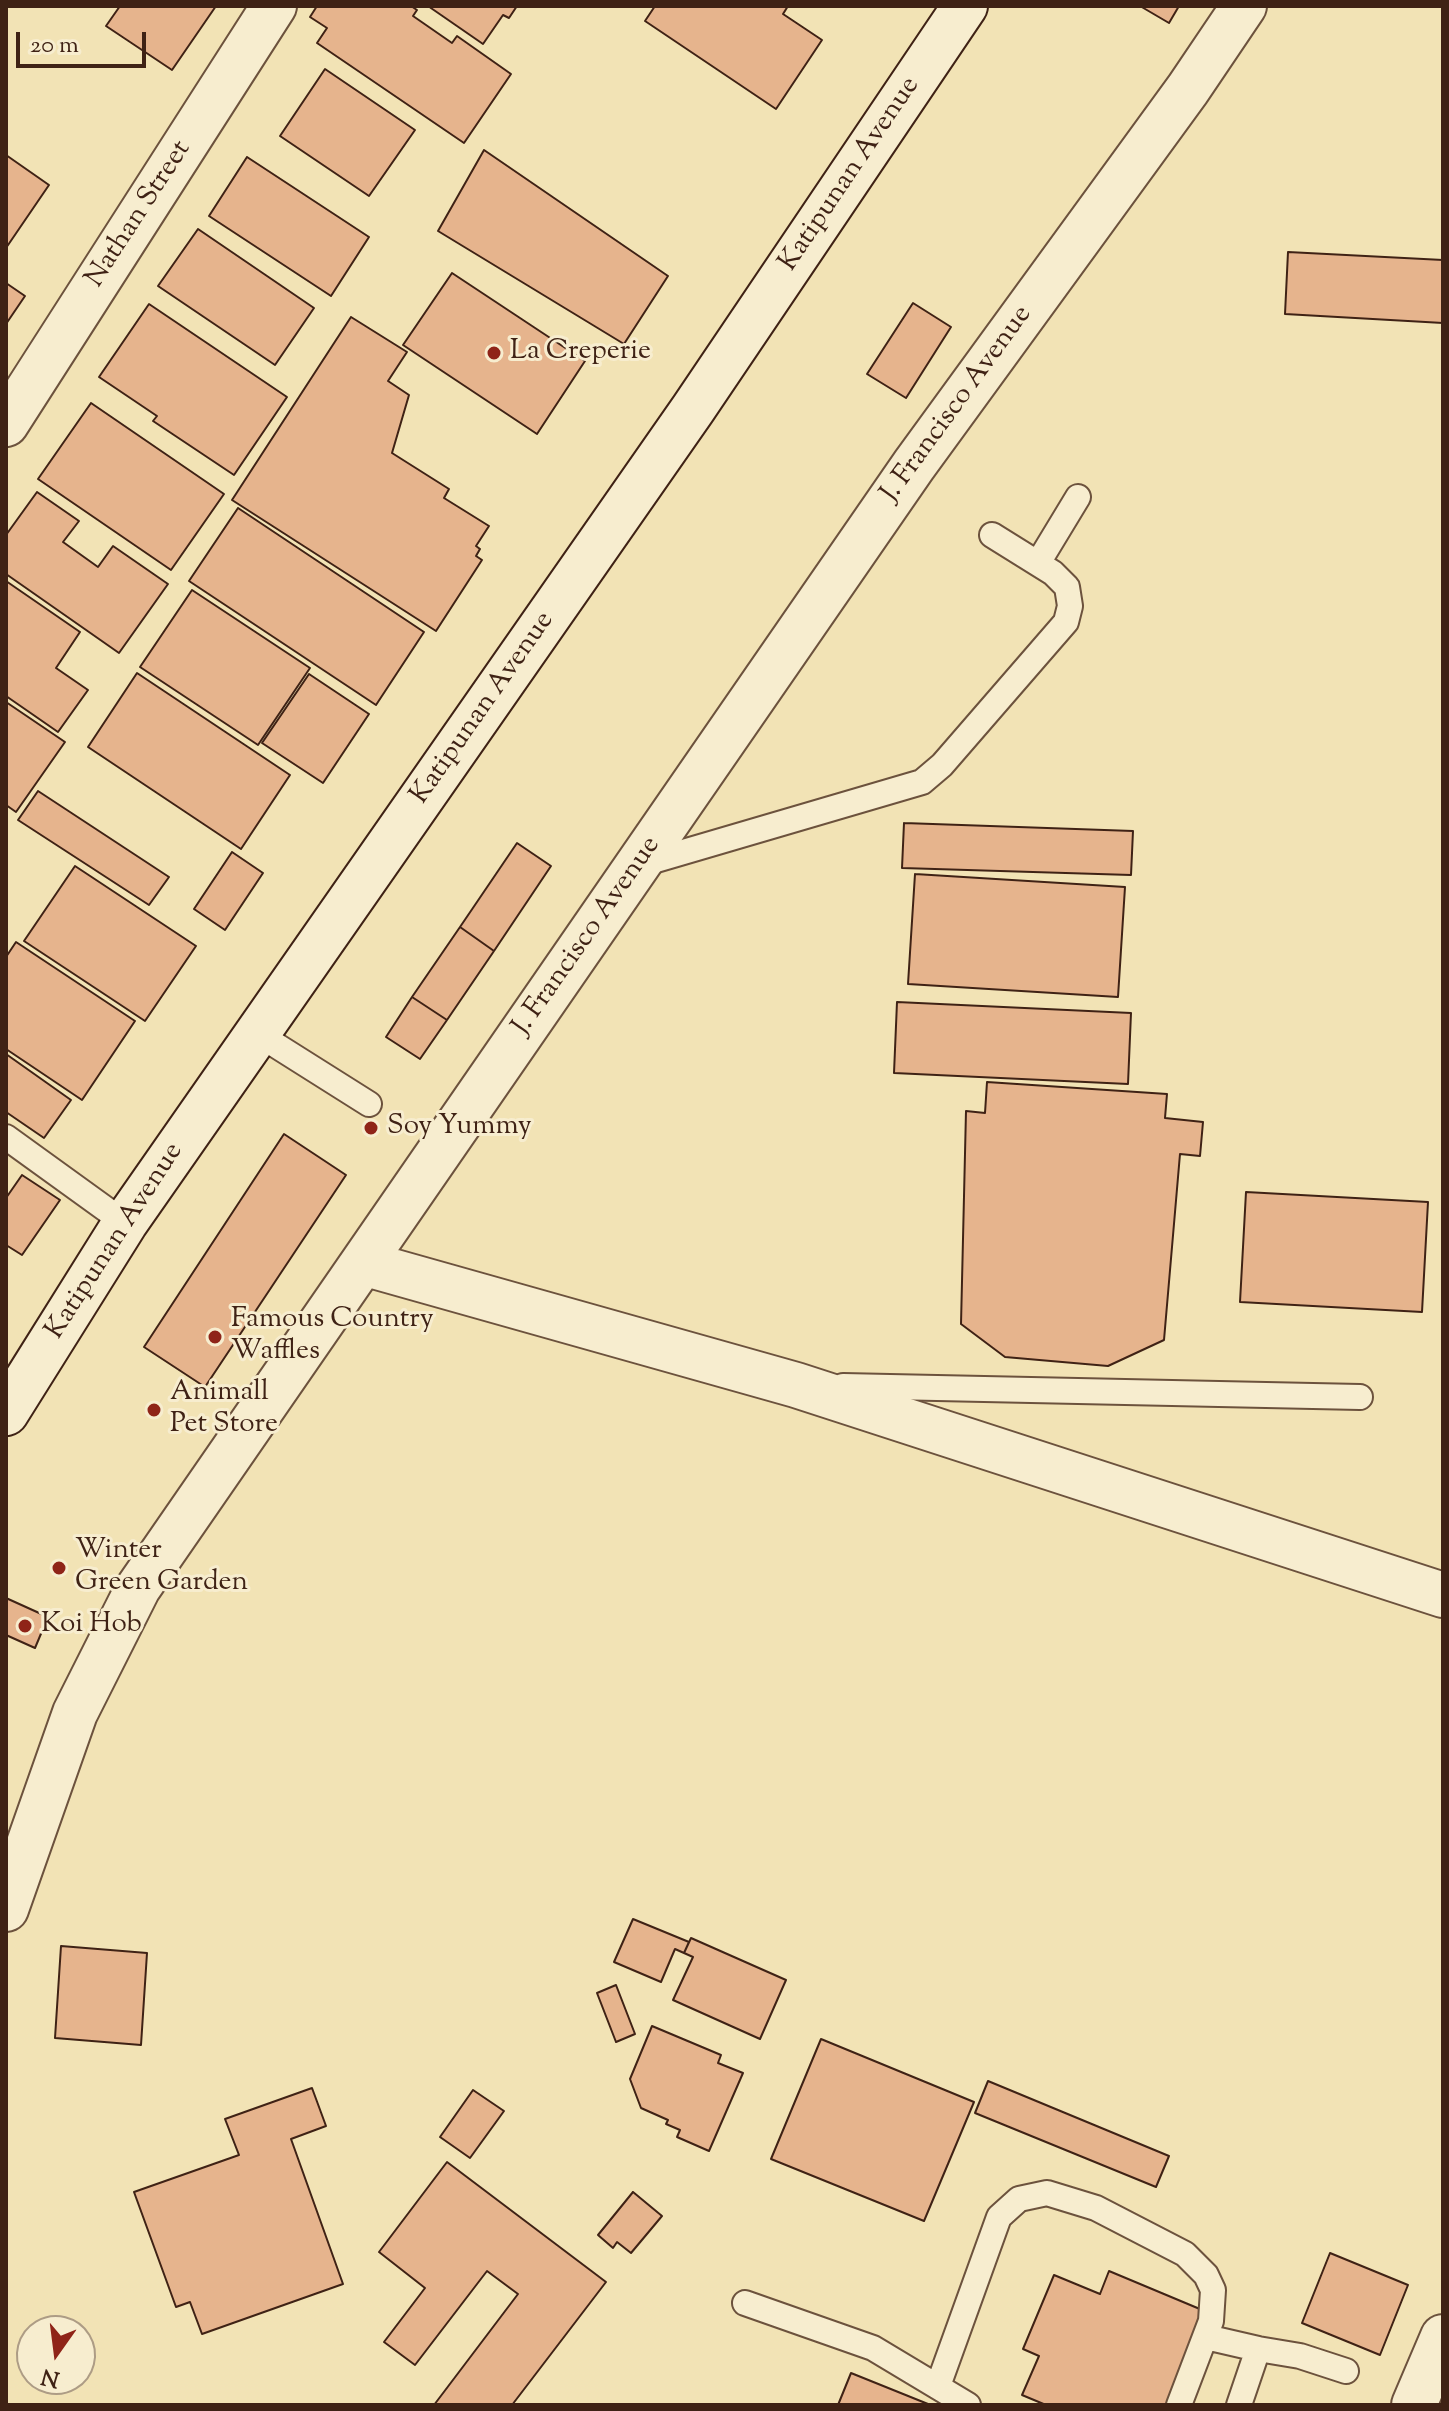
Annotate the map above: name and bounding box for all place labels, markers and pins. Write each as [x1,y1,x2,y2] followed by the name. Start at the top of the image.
[510,336,651,370] place label: La Creperie
[485,344,503,362] marker: La Creperie
[387,1111,532,1145] place label: Soy Yummy
[362,1119,380,1137] marker: Soy Yummy
[231,1304,434,1370] place label: Famous Country Waffles
[206,1328,224,1346] marker: Famous Country Waffles
[170,1377,278,1443] place label: Animall Pet Store
[145,1401,163,1419] marker: Animall Pet Store
[75,1535,248,1601] place label: Winter Green Garden
[50,1559,68,1577] marker: Winter Green Garden
[41,1609,142,1643] place label: Koi Hob
[16,1617,34,1635] marker: Koi Hob

